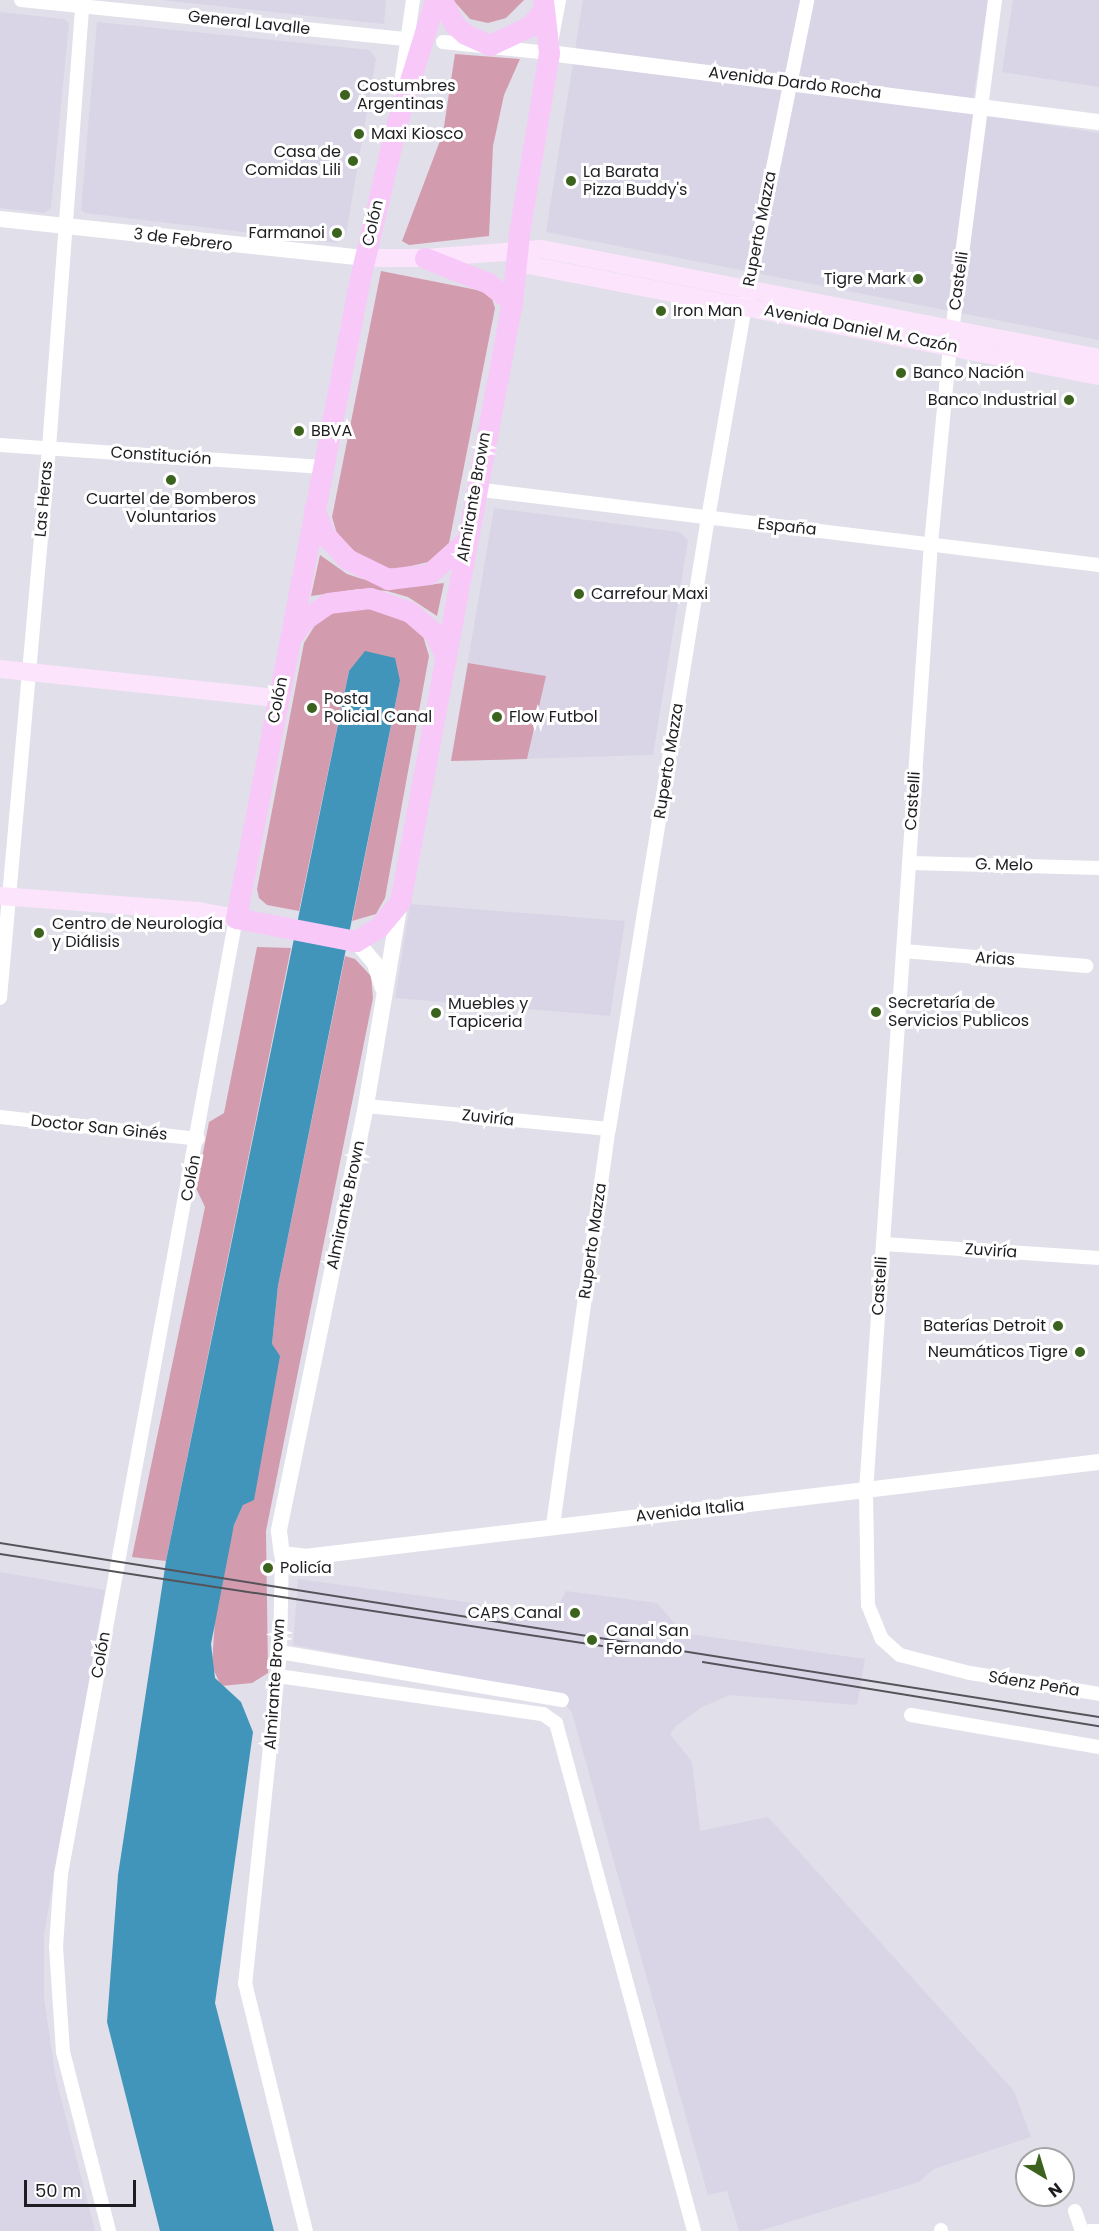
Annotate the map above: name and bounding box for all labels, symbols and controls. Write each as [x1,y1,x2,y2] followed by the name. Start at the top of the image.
[187,7,311,39] street label: General Lavalle
[708,63,882,103] street label: Avenida Dardo Rocha
[357,76,456,114] place label: Costumbres Argentinas
[338,88,352,102] marker: Costumbres Argentinas
[371,124,464,144] place label: Maxi Kiosco
[352,127,366,141] marker: Maxi Kiosco
[245,142,341,180] place label: Casa de Comidas Lili
[346,154,360,168] marker: Casa de Comidas Lili
[583,162,687,200] place label: La Barata Pizza Buddy's
[739,170,781,288] street label: Ruperto Mazza
[564,174,578,188] marker: La Barata Pizza Buddy's
[358,198,388,248] street label: Colón
[248,223,325,243] place label: Farmanoi
[132,224,234,256] street label: 3 de Febrero
[330,226,344,240] marker: Farmanoi
[945,250,973,312] street label: Castelli
[824,269,906,289] place label: Tigre Mark
[911,272,925,286] marker: Tigre Mark
[673,301,742,321] place label: Iron Man
[763,301,959,357] street label: Avenida Daniel M. Cazón
[654,304,668,318] marker: Iron Man
[913,363,1024,383] place label: Banco Nación
[894,366,908,380] marker: Banco Nación
[928,390,1057,410] place label: Banco Industrial
[1062,393,1076,407] marker: Banco Industrial
[311,421,352,441] place label: BBVA
[292,424,306,438] marker: BBVA
[453,431,495,563] street label: Almirante Brown
[110,443,212,469] street label: Constitución
[31,460,57,538] street label: Las Heras
[164,473,178,487] marker: Cuartel de Bomberos Voluntarios
[86,489,256,527] place label: Cuartel de Bomberos Voluntarios
[757,514,817,540] street label: España
[591,584,708,604] place label: Carrefour Maxi
[572,587,586,601] marker: Carrefour Maxi
[264,675,292,725] street label: Colón
[324,689,432,727] place label: Posta Policial Canal
[305,701,319,715] marker: Posta Policial Canal
[650,702,688,820] street label: Ruperto Mazza
[509,707,598,727] place label: Flow Futbol
[490,710,504,724] marker: Flow Futbol
[901,771,925,831] street label: Castelli
[975,855,1033,875] street label: G. Melo
[52,914,223,952] place label: Centro de Neurología y Diálisis
[30,924,48,942] marker: Centro de Neurología y Diálisis
[974,948,1016,970] street label: Arias
[888,993,1029,1031] place label: Secretaría de Servicios Publicos
[448,994,528,1032] place label: Muebles y Tapiceria
[869,1005,883,1019] marker: Secretaría de Servicios Publicos
[429,1006,443,1020] marker: Muebles y Tapiceria
[461,1106,515,1130] street label: Zuviría
[30,1111,168,1145] street label: Doctor San Ginés
[323,1139,369,1271] street label: Almirante Brown
[177,1153,205,1203] street label: Colón
[575,1182,611,1300] street label: Ruperto Mazza
[964,1240,1018,1262] street label: Zuviría
[868,1256,892,1316] street label: Castelli
[923,1316,1046,1336] place label: Baterías Detroit
[1051,1319,1065,1333] marker: Baterías Detroit
[928,1342,1068,1362] place label: Neumáticos Tigre
[1073,1345,1087,1359] marker: Neumáticos Tigre
[635,1496,745,1526] street label: Avenida Italia
[280,1558,332,1578] place label: Policía
[261,1561,275,1575] marker: Policía
[468,1603,562,1623] place label: CAPS Canal
[566,1604,584,1622] marker: CAPS Canal
[261,1618,289,1750] street label: Almirante Brown
[606,1621,689,1659] place label: Canal San Fernando
[87,1630,115,1680] street label: Colón
[583,1631,601,1649] marker: Canal San Fernando
[987,1667,1081,1701] street label: Sáenz Peña
[1015,2147,1075,2207] north arrow
[27,2168,140,2206] scale bar
[1043,2177,1067,2203] text: N
[35,2178,81,2203] text: 50 m

